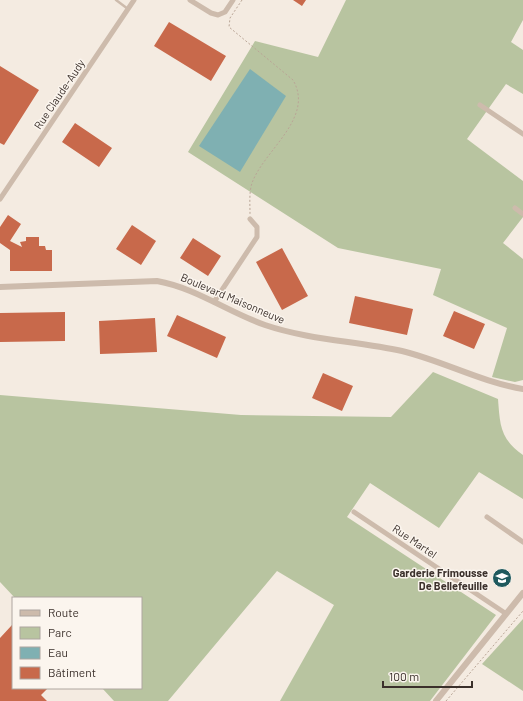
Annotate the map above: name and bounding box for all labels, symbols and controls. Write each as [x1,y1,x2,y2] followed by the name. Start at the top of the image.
[31,57,87,131] street label: Rue Claude-Audy
[179,270,287,326] street label: Boulevard Maisonneuve
[390,521,440,561] street label: Rue Martel
[393,566,488,592] place label: Garderie Frimousse De Bellefeuille
[491,567,513,589] school or university icon: Garderie Frimousse De Bellefeuille
[12,597,142,689] legend
[48,605,79,619] text: Route
[48,625,72,639] text: Parc
[48,645,68,659] text: Eau
[383,663,472,689] scale bar
[48,665,96,679] text: Bâtiment
[389,669,419,683] text: 100 m

